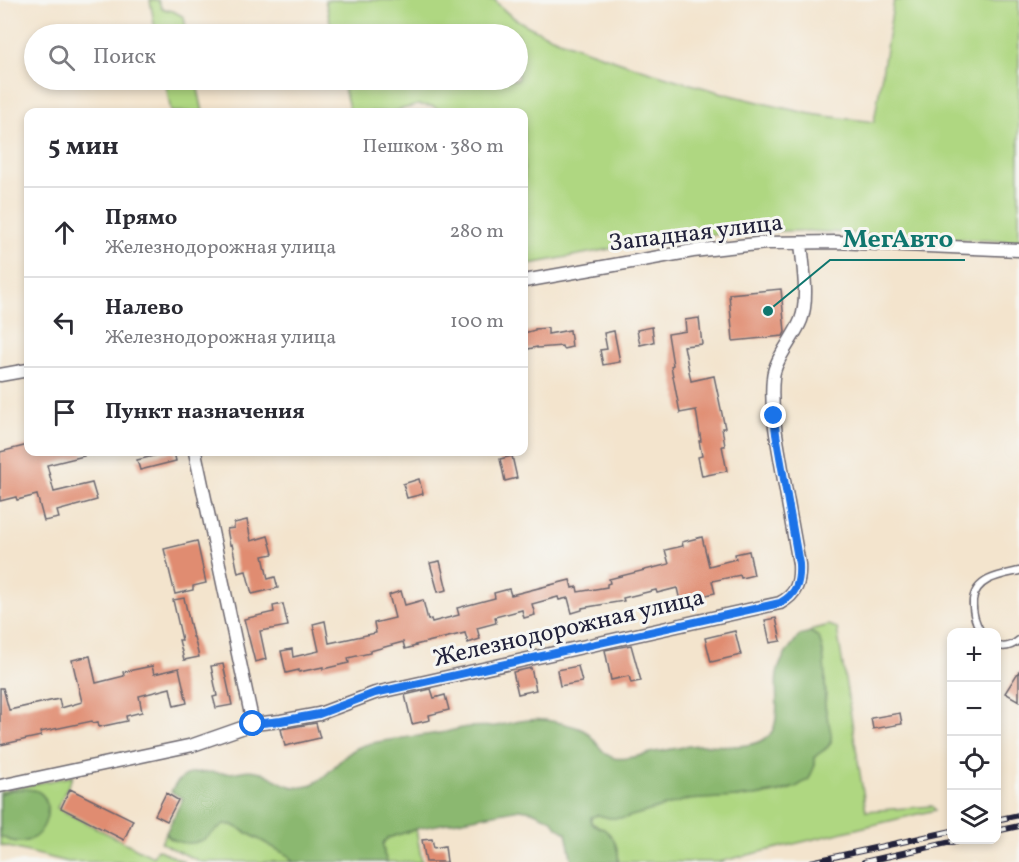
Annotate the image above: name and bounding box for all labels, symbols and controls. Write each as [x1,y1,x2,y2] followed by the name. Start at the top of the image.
[24,24,528,90] search box
[45,41,78,74] icon: search
[93,42,156,73] text: Поиск
[48,129,119,165] text: 5 мин
[363,133,504,161] text: Пешком · 380 m
[105,203,177,234] text: Прямо
[607,206,785,262] street label: Западная улица
[48,216,81,249] icon: ahead
[830,216,965,260] callout: МегАвто
[449,218,504,246] text: 280 m
[843,222,953,258] text: МегАвто
[105,234,336,262] text: Железнодорожная улица
[105,293,184,324] text: Налево
[48,306,81,339] icon: left
[450,308,504,336] text: 100 m
[105,324,336,352] text: Железнодорожная улица
[48,396,81,429] icon: arrive
[105,397,305,428] text: Пункт назначения
[760,402,786,428] route end
[430,581,708,677] street label: Железнодорожная улица
[947,628,1001,844] map controls
[947,628,1001,682] button: +
[947,682,1001,736] button: −
[239,710,265,736] route start
[947,736,1001,790] button: locate
[947,790,1001,844] button: layers

